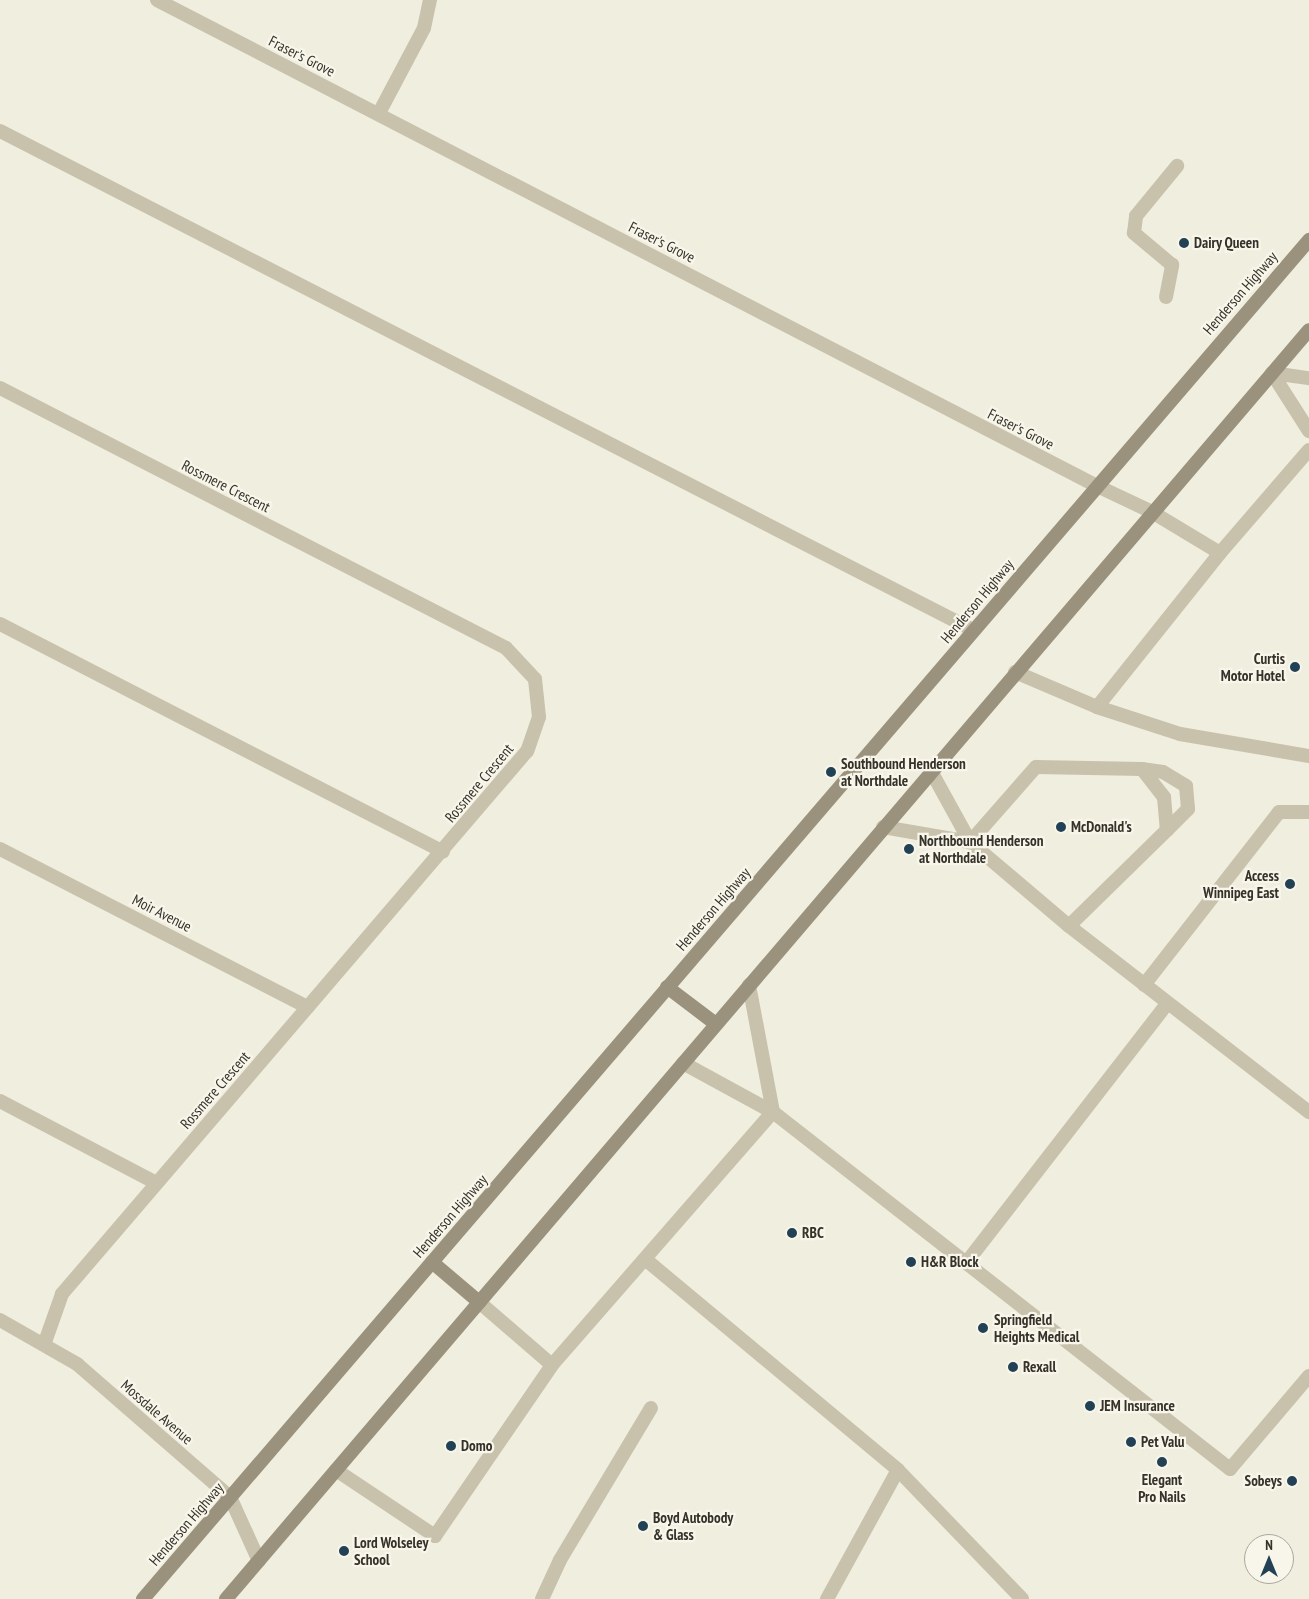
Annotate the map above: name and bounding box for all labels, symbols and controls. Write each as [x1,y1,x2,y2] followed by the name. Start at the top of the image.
[266,32,338,80] street label: Fraser's Grove
[626,218,698,266] street label: Fraser's Grove
[1194,234,1260,252] place label: Dairy Queen
[1178,237,1190,249] marker: Dairy Queen
[1199,248,1281,338] street label: Henderson Highway
[985,405,1057,453] street label: Fraser's Grove
[179,456,273,516] street label: Rossmere Crescent
[937,555,1017,647] street label: Henderson Highway
[1221,649,1285,684] place label: Curtis Motor Hotel
[1289,661,1301,673] marker: Curtis Motor Hotel
[441,740,517,826] street label: Rossmere Crescent
[841,754,966,789] place label: Southbound Henderson at Northdale
[825,766,837,778] marker: Southbound Henderson at Northdale
[1071,818,1132,836] place label: McDonald's
[1055,821,1067,833] marker: McDonald's
[919,831,1043,866] place label: Northbound Henderson at Northdale
[903,843,915,855] marker: Northbound Henderson at Northdale
[672,864,754,954] street label: Henderson Highway
[1203,866,1279,901] place label: Access Winnipeg East
[1283,877,1297,891] marker: Access Winnipeg East
[129,890,195,936] street label: Moir Avenue
[176,1048,254,1132] street label: Rossmere Crescent
[409,1171,491,1261] street label: Henderson Highway
[802,1224,824,1242] place label: RBC
[786,1227,798,1239] marker: RBC
[921,1253,979,1271] place label: H&R Block
[905,1256,917,1268] marker: H&R Block
[994,1310,1079,1345] place label: Springfield Heights Medical
[976,1321,990,1335] marker: Springfield Heights Medical
[1023,1358,1056,1376] place label: Rexall
[1007,1361,1019,1373] marker: Rexall
[117,1376,197,1448] street label: Mossdale Avenue
[1100,1397,1175,1415] place label: JEM Insurance
[1084,1400,1096,1412] marker: JEM Insurance
[1141,1433,1185,1451] place label: Pet Valu
[1125,1436,1137,1448] marker: Pet Valu
[461,1437,492,1455] place label: Domo
[445,1440,457,1452] marker: Domo
[1156,1456,1168,1468] marker: Elegant Pro Nails
[1138,1470,1186,1505] place label: Elegant Pro Nails
[1245,1472,1282,1490] place label: Sobeys
[1286,1475,1298,1487] marker: Sobeys
[145,1479,227,1569] street label: Henderson Highway
[653,1508,734,1543] place label: Boyd Autobody & Glass
[637,1520,649,1532] marker: Boyd Autobody & Glass
[354,1533,429,1568] place label: Lord Wolseley School
[1244,1534,1294,1584] north arrow
[1265,1536,1273,1554] text: N
[338,1545,350,1557] marker: Lord Wolseley School

